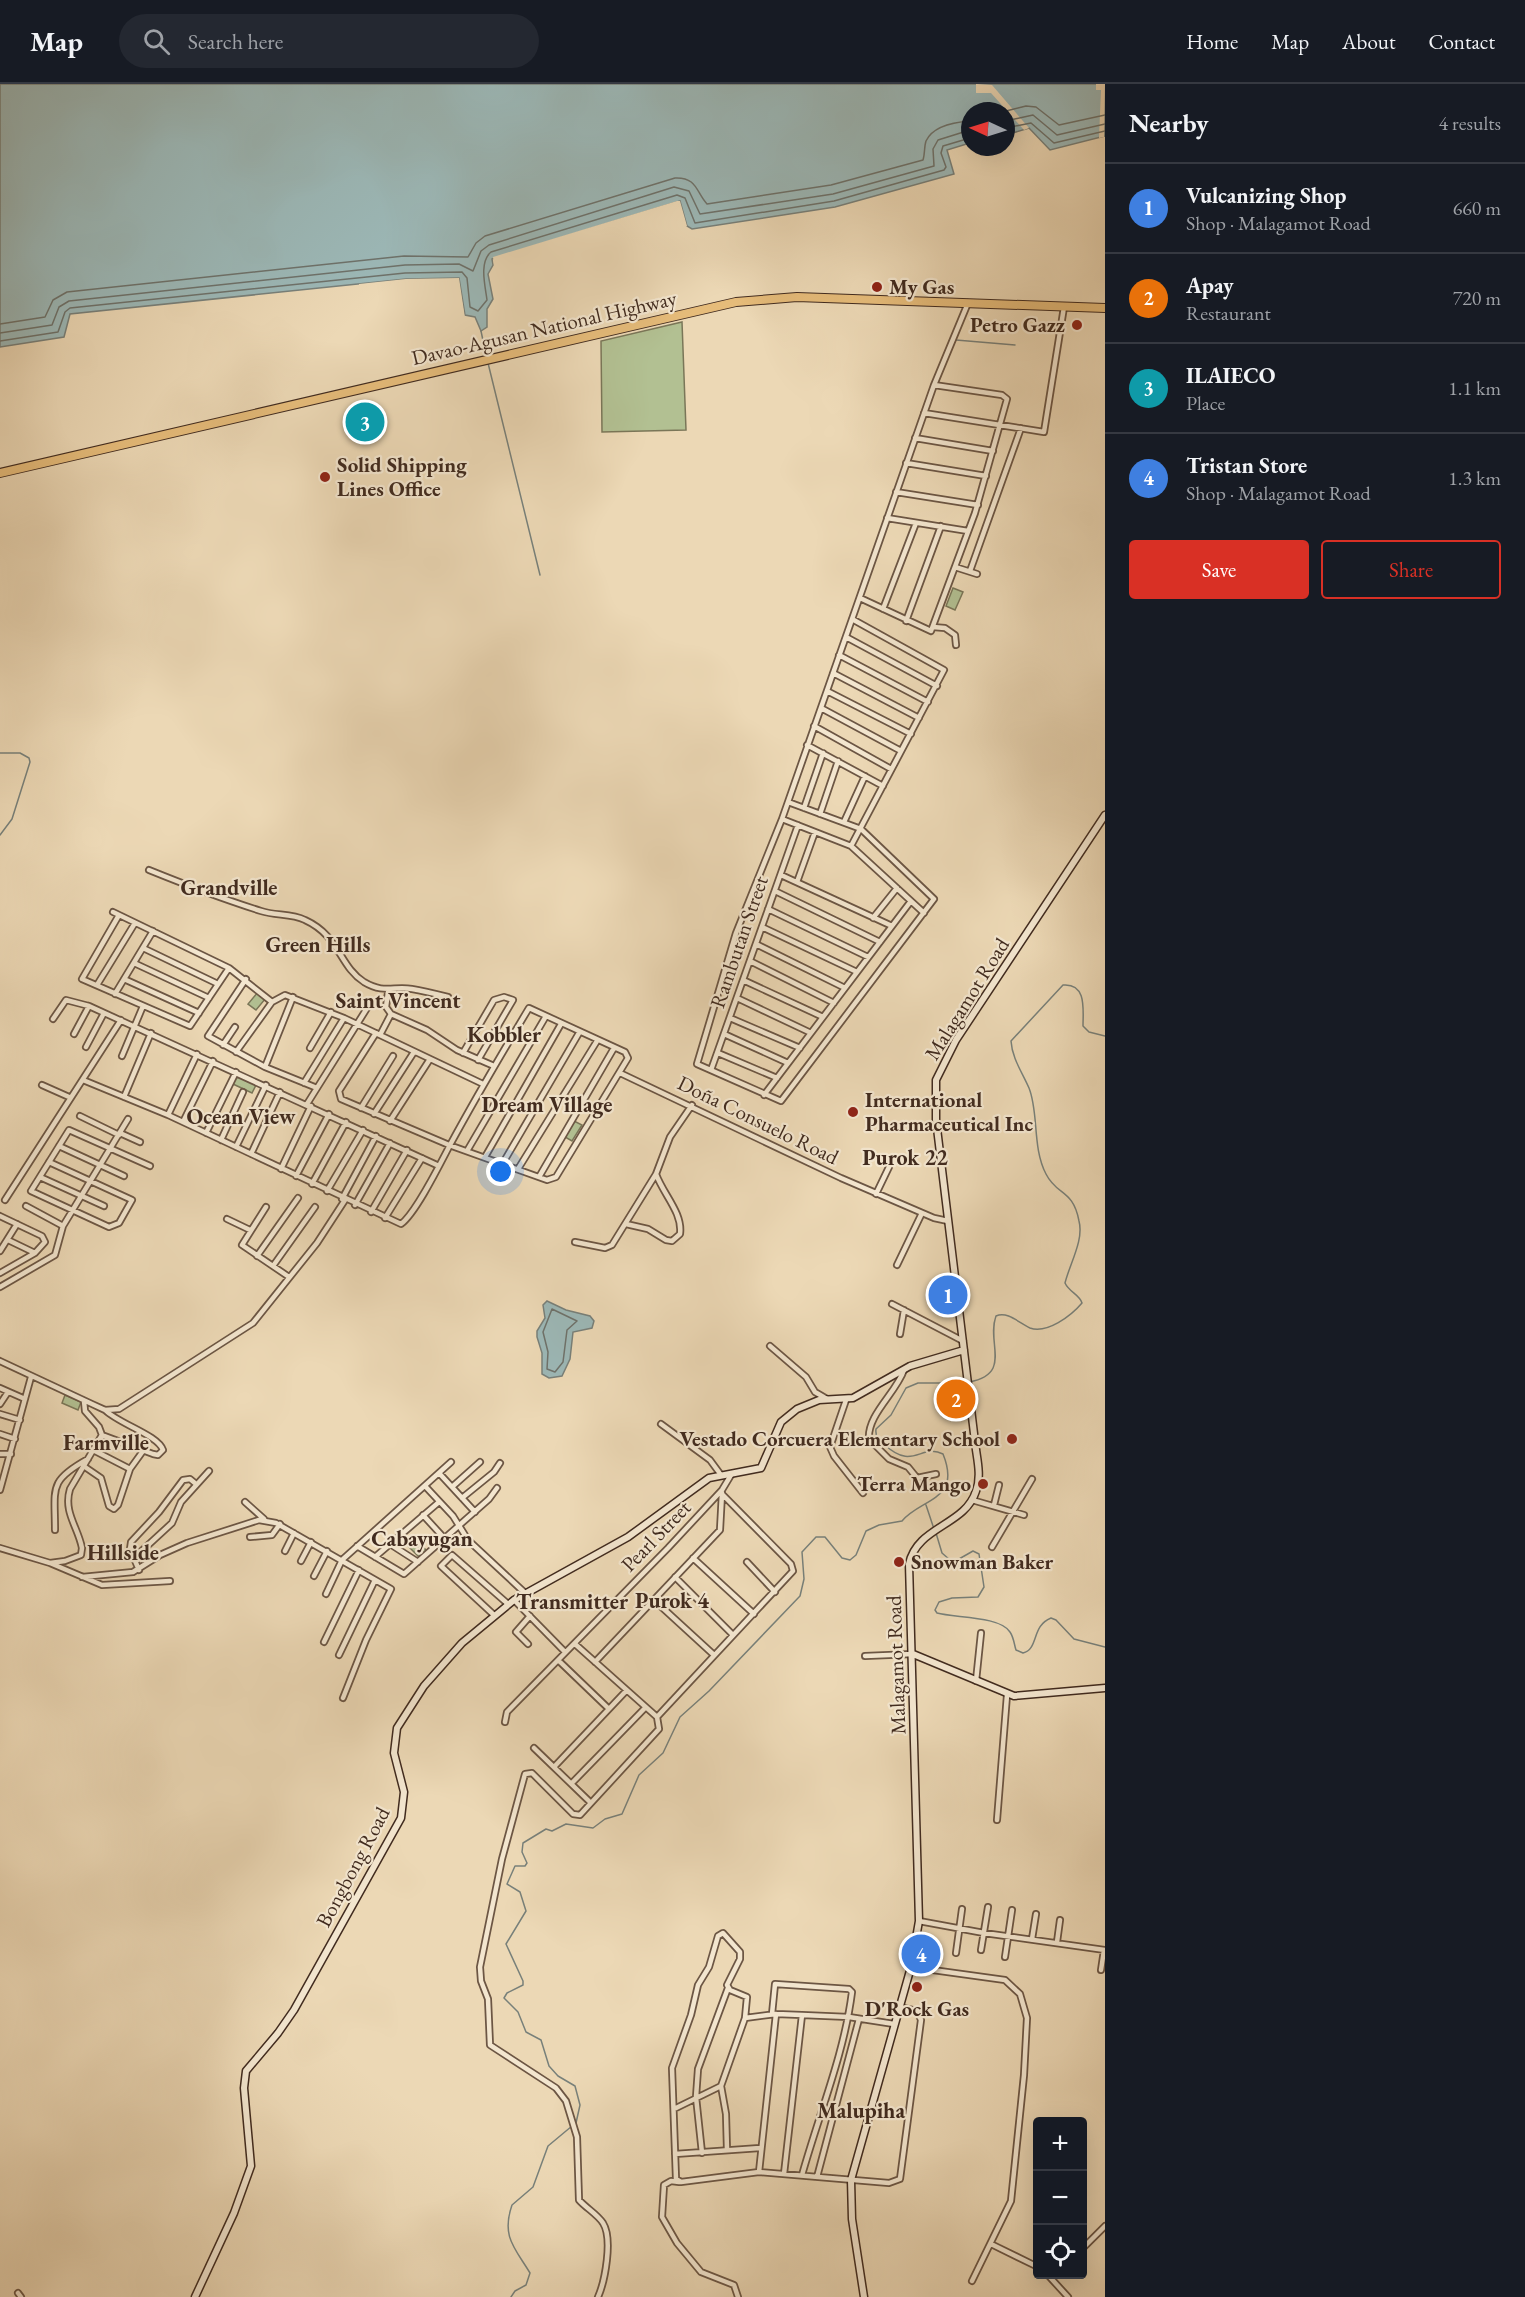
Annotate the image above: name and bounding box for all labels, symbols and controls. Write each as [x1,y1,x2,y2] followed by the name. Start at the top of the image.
[119,14,539,68] search box
[30,23,83,59] text: Map
[140,25,173,58] icon: search
[188,27,283,56] text: Search here
[1186,28,1238,55] text: Home
[1271,28,1309,55] text: Map
[1342,28,1395,55] text: About
[1428,28,1495,55] text: Contact
[961,102,1015,156] north arrow
[1129,106,1209,140] text: Nearby
[1438,110,1501,136] text: 4 results
[1186,181,1346,210] text: Vulcanizing Shop
[1143,195,1154,221] text: 1
[1453,195,1501,221] text: 660 m
[1186,210,1371,236] text: Shop · Malagamot Road
[1186,271,1234,300] text: Apay
[889,273,954,300] place label: My Gas
[870,280,884,294] marker: My Gas
[409,284,680,371] street label: Davao-Agusan National Highway
[1143,285,1154,311] text: 2
[1453,285,1501,311] text: 720 m
[1186,300,1271,326] text: Restaurant
[970,311,1065,338] place label: Petro Gazz
[1070,318,1084,332] marker: Petro Gazz
[1186,361,1275,390] text: ILAIECO
[1143,375,1154,401] text: 3
[1448,375,1501,401] text: 1.1 km
[1186,390,1225,416] text: Place
[346,400,385,444] pin: 3
[337,451,467,502] place label: Solid Shipping Lines Office
[1186,451,1307,480] text: Tristan Store
[1143,465,1154,491] text: 4
[1448,465,1501,491] text: 1.3 km
[318,470,332,484] marker: Solid Shipping Lines Office
[1186,480,1371,506] text: Shop · Malagamot Road
[1129,540,1309,599] button: Save
[1321,540,1501,599] button: Share
[703,872,774,1011] street label: Rambutan Street
[180,873,278,902] district label: Grandville
[266,930,371,959] district label: Green Hills
[918,932,1015,1065] street label: Malagamot Road
[336,986,461,1015] district label: Saint Vincent
[467,1020,542,1049] district label: Kobbler
[673,1069,844,1170] street label: Doña Consuelo Road
[865,1086,1033,1137] place label: International Pharmaceutical Inc
[481,1090,613,1119] district label: Dream Village
[186,1102,296,1131] district label: Ocean View
[846,1105,860,1119] marker: International Pharmaceutical Inc
[862,1143,948,1172] district label: Purok 22
[486,1157,515,1186] your location
[928,1272,968,1318] pin: 1
[936,1376,976,1422] pin: 2
[680,1425,1000,1452] place label: Vestado Corcuera Elementary School
[63,1428,149,1457] district label: Farmville
[1005,1432,1019,1446] marker: Vestado Corcuera Elementary School
[857,1470,971,1497] place label: Terra Mango
[976,1477,990,1491] marker: Terra Mango
[615,1494,697,1577] street label: Pearl Street
[371,1524,473,1553] district label: Cabayugan
[87,1538,159,1567] district label: Hillside
[911,1548,1053,1575] place label: Snowman Baker
[892,1555,906,1569] marker: Snowman Baker
[635,1586,709,1615] district label: Purok 4
[516,1587,629,1616] district label: Transmitter
[880,1595,911,1735] street label: Malagamot Road
[310,1802,396,1932] street label: Bongbong Road
[902,1932,940,1976] pin: 4
[910,1980,924,1994] marker: D'Rock Gas
[865,1995,969,2022] place label: D'Rock Gas
[817,2096,905,2125] district label: Malupiha
[1033,2117,1087,2279] map controls
[1033,2117,1087,2171] button: +
[1033,2171,1087,2225] button: −
[1033,2225,1087,2279] button: locate

